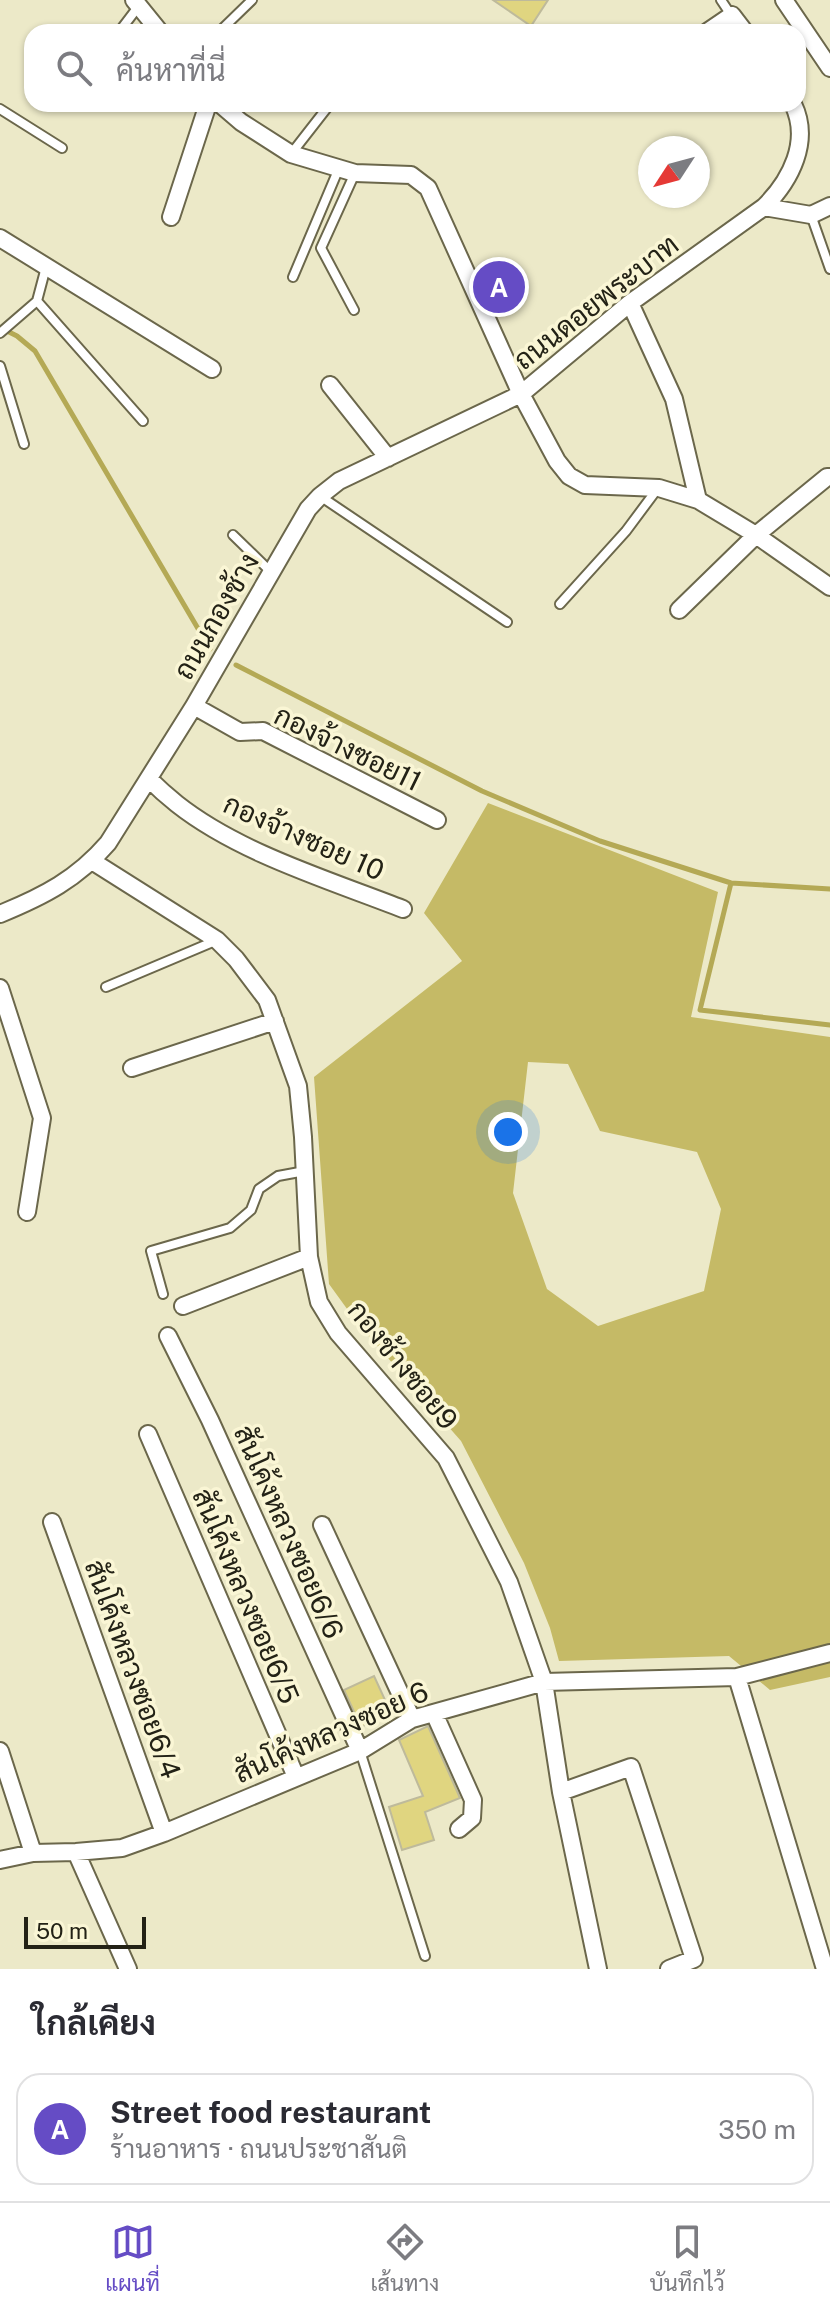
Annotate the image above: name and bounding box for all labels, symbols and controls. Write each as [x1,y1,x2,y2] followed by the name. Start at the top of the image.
[24,24,806,112] search box
[52,46,96,90] icon: search
[116,52,226,88] text: ค้นหาที่นี่
[638,136,710,208] north arrow
[507,227,685,376] street label: ถนนดอยพระบาท
[473,257,525,317] pin: A
[165,546,265,685] street label: ถนนกองช้าง
[269,697,428,797] street label: กองจ้างซอย11
[219,786,390,887] street label: กองจ้างซอย 10
[488,1112,528,1152] your location
[342,1293,466,1436] street label: กองช้างซอย9
[228,1419,353,1643] street label: สันโค้งหลวงซอย6/6
[186,1483,308,1708] street label: สันโค้งหลวงซอย6/5
[79,1554,190,1783] street label: สันโค้งหลวงซอย6/4
[228,1672,433,1789] street label: สันโค้งหลวงซอย 6
[24,1913,146,1949] scale bar
[36,1918,88,1944] text: 50 m
[32,2003,156,2043] text: ใกล้เคียง
[110,2094,431,2130] text: Street food restaurant
[51,2114,69,2145] text: A
[718,2114,796,2145] text: 350 m
[110,2133,407,2164] text: ร้านอาหาร · ถนนประชาสันติ
[105,2220,160,2296] tab: แผนที่
[370,2220,439,2296] tab: เส้นทาง
[650,2220,725,2296] tab: บันทึกไว้

